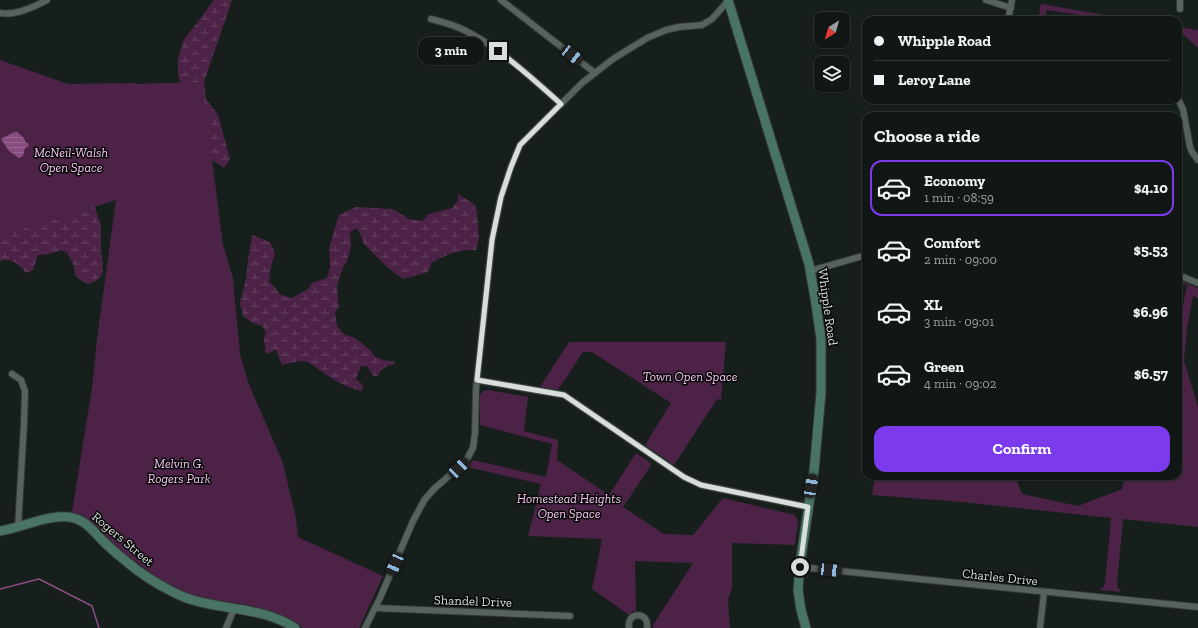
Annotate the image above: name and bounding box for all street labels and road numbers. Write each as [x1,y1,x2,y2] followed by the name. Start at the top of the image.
[815,267,841,347] street label: Whipple Road
[89,509,157,569] street label: Rogers Street
[961,566,1039,588] street label: Charles Drive
[434,592,512,610] street label: Shandel Drive

